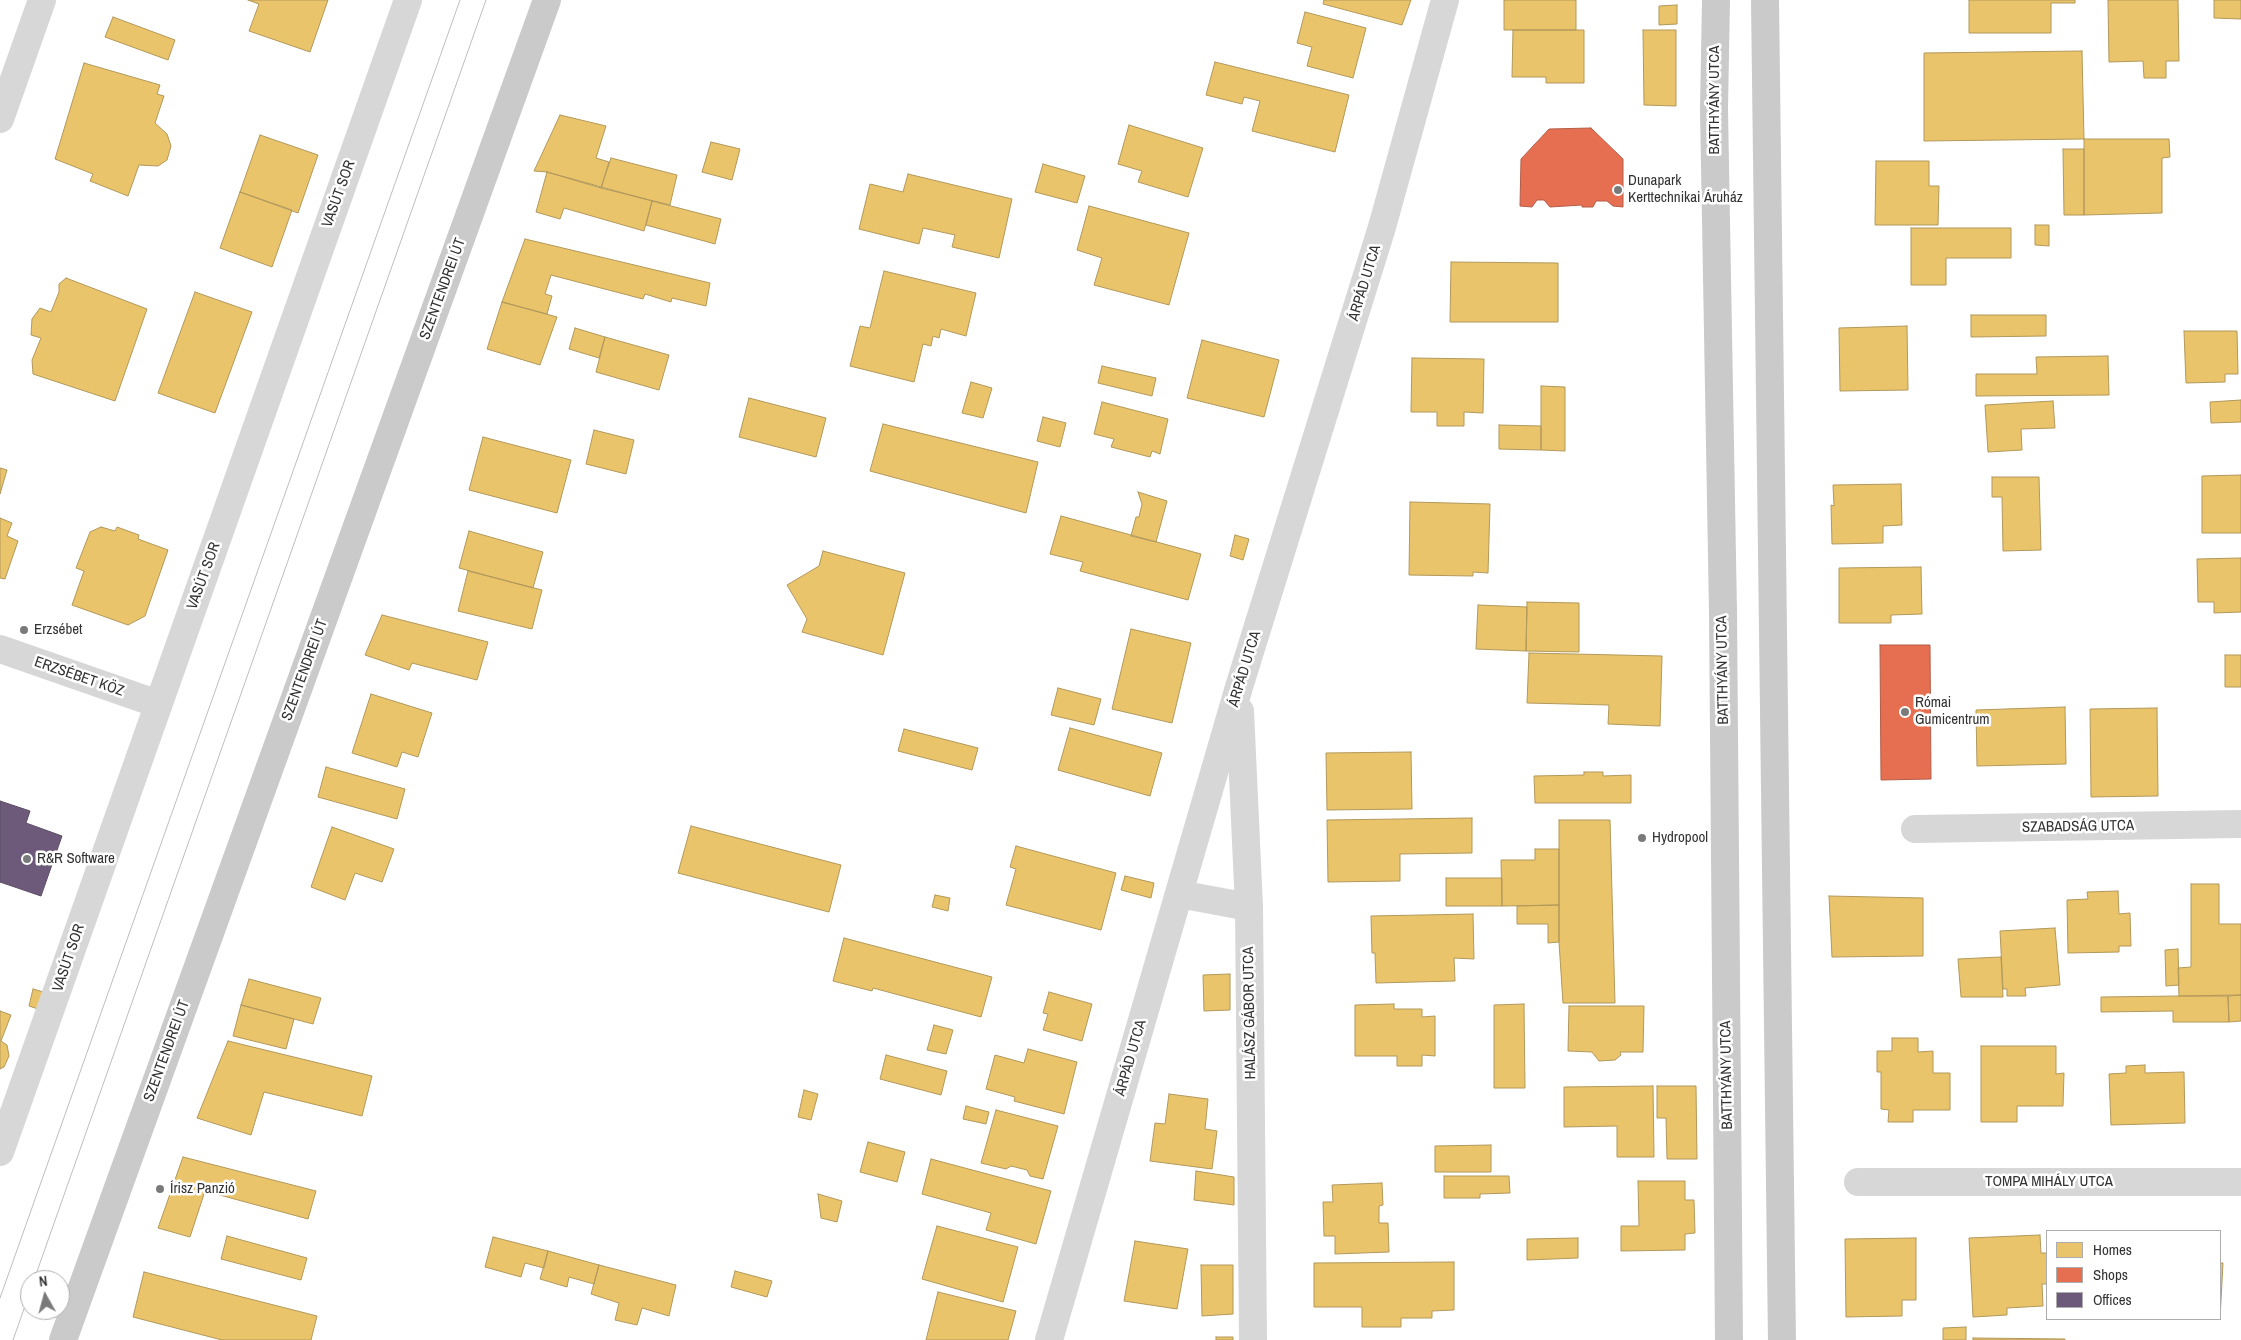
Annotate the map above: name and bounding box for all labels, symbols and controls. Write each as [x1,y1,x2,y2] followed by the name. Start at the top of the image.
[1706,46,1724,154] street label: BATTHYÁNY UTCA
[319,158,359,230] street label: VASÚT SOR
[1628,172,1743,207] place label: Dunapark Kerttechnikai Áruház
[1612,184,1624,196] marker: Dunapark Kerttechnikai Áruház
[416,236,470,342] street label: SZENTENDREI ÚT
[1345,243,1385,323] street label: ÁRPÁD UTCA
[184,540,224,612] street label: VASÚT SOR
[1713,615,1733,725] street label: BATTHYÁNY UTCA
[278,617,332,723] street label: SZENTENDREI ÚT
[34,621,83,639] place label: Erzsébet
[18,624,30,636] marker: Erzsébet
[1225,629,1265,709] street label: ÁRPÁD UTCA
[32,653,126,701] street label: ERZSÉBET KÖZ
[1915,694,1990,729] place label: Római Gumicentrum
[1899,706,1911,718] marker: Római Gumicentrum
[2022,817,2134,837] street label: SZABADSÁG UTCA
[1652,829,1708,847] place label: Hydropool
[1636,832,1648,844] marker: Hydropool
[37,850,115,868] place label: R&R Software
[21,853,33,865] marker: R&R Software
[49,922,89,994] street label: VASÚT SOR
[1240,947,1260,1079] street label: HALÁSZ GÁBOR UTCA
[140,998,194,1104] street label: SZENTENDREI ÚT
[1112,1018,1150,1098] street label: ÁRPÁD UTCA
[1717,1020,1737,1130] street label: BATTHYÁNY UTCA
[1985,1173,2113,1191] street label: TOMPA MIHÁLY UTCA
[170,1180,235,1198] place label: Írisz Panzió
[154,1183,166,1195] marker: Írisz Panzió
[2046,1230,2221,1320] legend
[2093,1239,2132,1260] text: Homes
[2093,1264,2128,1285] text: Shops
[20,1270,70,1320] north arrow
[38,1272,49,1291] text: N
[2093,1289,2132,1310] text: Offices

